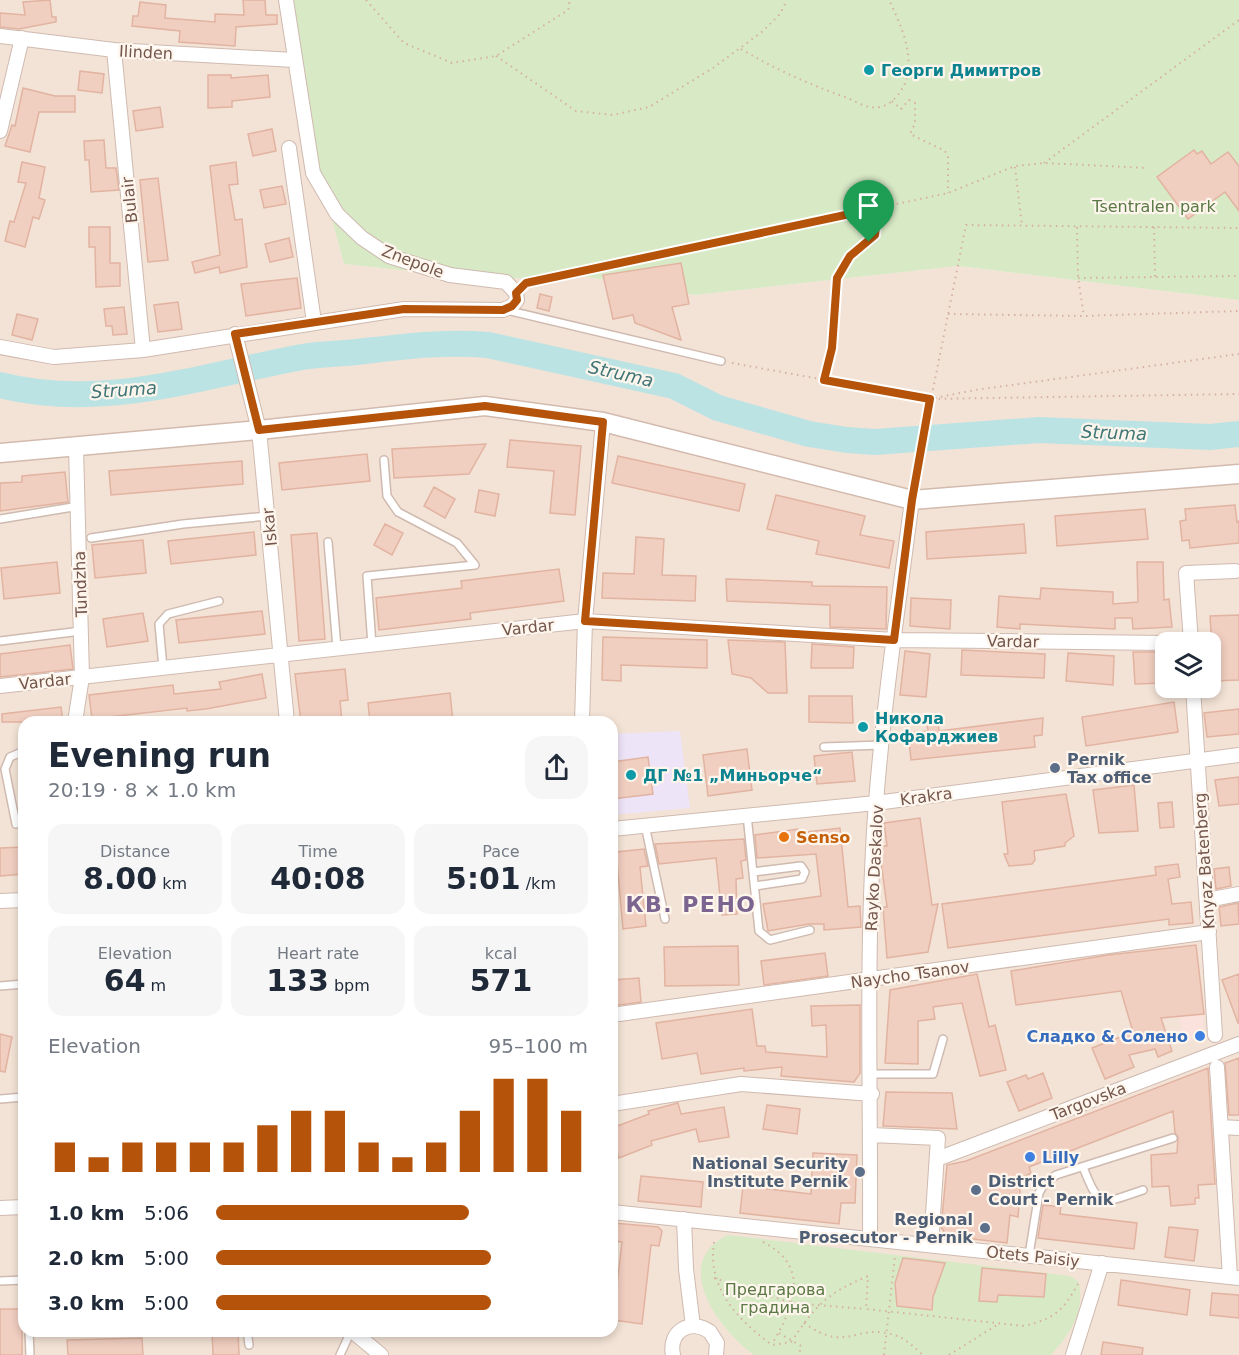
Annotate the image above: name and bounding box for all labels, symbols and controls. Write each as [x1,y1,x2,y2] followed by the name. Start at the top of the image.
[119,42,173,63] street label: Ilinden
[881,61,1041,80] place label: Георги Димитров
[862,63,876,77] marker: Георги Димитров
[118,175,141,224] street label: Bulair
[843,180,894,242] pin
[852,189,885,222] icon: arrive
[1091,197,1216,216] park label: Tsentralen park
[379,241,447,282] street label: Znepole
[587,356,656,391] water label: Struma
[90,377,158,402] water label: Struma
[1081,421,1147,444] water label: Struma
[258,506,281,547] street label: Iskar
[70,551,91,618] street label: Tundzha
[501,615,555,640] street label: Vardar
[987,632,1040,651] street label: Vardar
[1155,632,1221,698] map controls
[1155,632,1221,698] button: layers
[18,669,72,694] street label: Vardar
[875,709,998,746] place label: Никола Кофарджиев
[856,720,870,734] marker: Никола Кофарджиев
[48,736,271,775] text: Evening run
[525,736,588,799] button: share
[1067,750,1152,787] place label: Pernik Tax office
[1048,761,1062,775] marker: Pernik Tax office
[643,766,823,785] place label: ДГ №1 „Миньорче“
[624,768,638,782] marker: ДГ №1 „Миньорче“
[48,778,236,802] text: 20:19 · 8 × 1.0 km
[899,783,953,810] street label: Krakra
[1190,792,1219,930] street label: Knyaz Batenberg
[862,804,887,932] street label: Rayko Daskalov
[796,828,850,847] place label: Senso
[777,830,791,844] marker: Senso
[100,842,170,861] text: Distance
[298,842,338,861] text: Time
[482,842,520,861] text: Pace
[83,861,157,896] text: 8.00
[270,861,366,896] text: 40:08
[446,861,521,896] text: 5:01
[157,874,187,893] text: km
[521,874,556,893] text: /km
[625,892,757,917] district label: КВ. РЕНО
[98,944,172,963] text: Elevation
[277,944,359,963] text: Heart rate
[485,944,517,963] text: kcal
[849,957,971,992] street label: Naycho Tsanov
[104,963,146,998] text: 64
[266,963,329,998] text: 133
[470,963,532,998] text: 571
[146,976,166,995] text: m
[329,976,370,995] text: bpm
[1027,1027,1188,1046] place label: Сладко & Солено
[1193,1029,1207,1043] marker: Сладко & Солено
[48,1034,141,1058] text: Elevation
[489,1034,588,1058] text: 95–100 m
[1047,1078,1129,1125] street label: Targovska
[1042,1148,1080,1167] place label: Lilly
[1023,1150,1037,1164] marker: Lilly
[692,1154,849,1191] place label: National Security Institute Pernik
[853,1165,867,1179] marker: National Security Institute Pernik
[988,1172,1114,1209] place label: District Court - Pernik
[969,1183,983,1197] marker: District Court - Pernik
[48,1201,125,1225] text: 1.0 km
[144,1201,189,1225] text: 5:06
[799,1210,973,1247] place label: Regional Prosecutor - Pernik
[978,1221,992,1235] marker: Regional Prosecutor - Pernik
[985,1242,1081,1271] street label: Otets Paisiy
[48,1246,125,1270] text: 2.0 km
[144,1246,189,1270] text: 5:00
[725,1280,825,1317] park label: Предгарова градина
[48,1291,125,1315] text: 3.0 km
[144,1291,189,1315] text: 5:00

